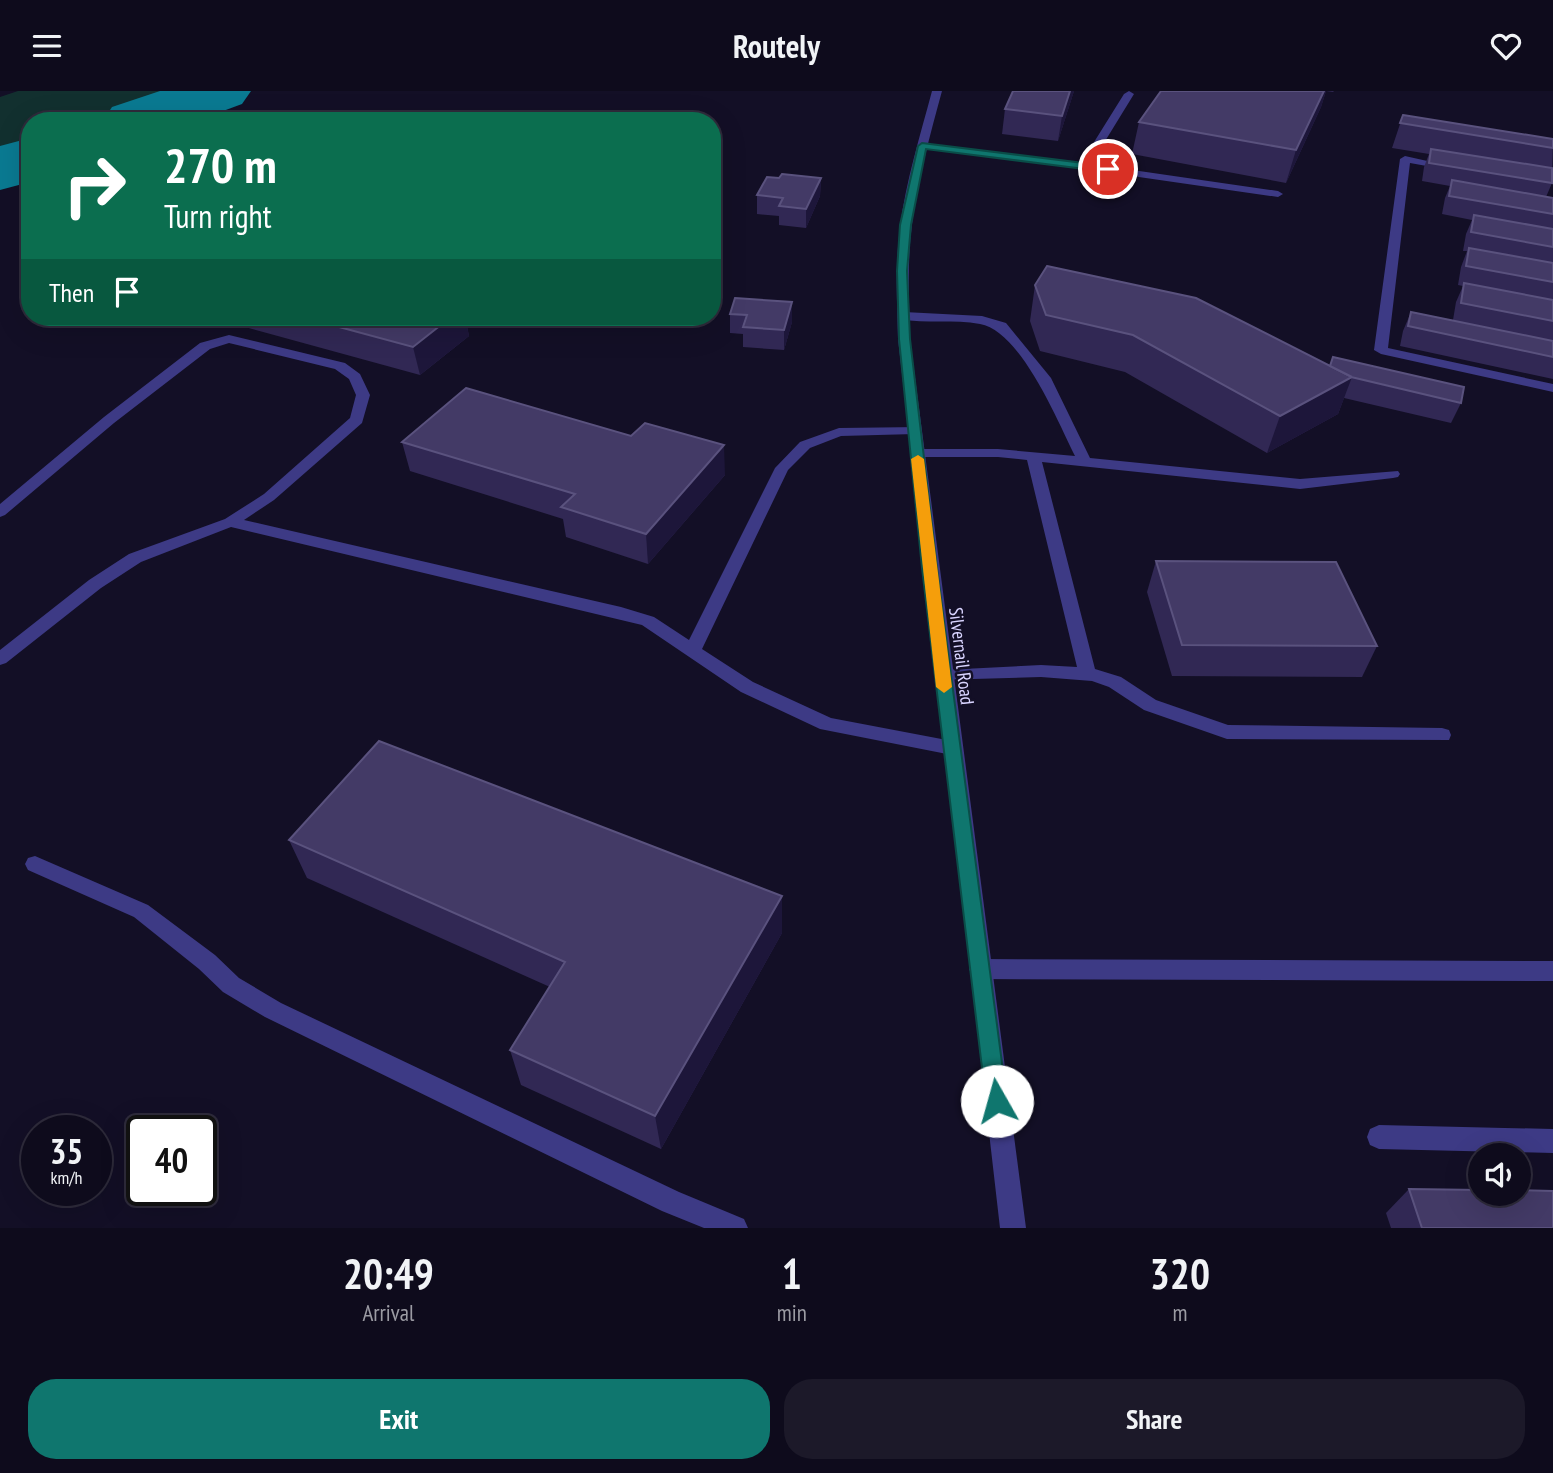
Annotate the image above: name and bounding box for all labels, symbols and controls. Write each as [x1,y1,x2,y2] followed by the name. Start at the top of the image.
[733,25,820,67] text: Routely
[28,27,66,65] icon: menu
[1487,27,1525,65] icon: heart
[164,133,277,197] text: 270 m
[1078,139,1138,199] pin
[49,140,140,231] icon: right
[1089,150,1127,188] icon: arrive
[164,195,272,237] text: Turn right
[108,273,146,311] icon: arrive
[49,276,94,309] text: Then
[944,606,980,706] street label: Silvernail Road
[960,1064,1034,1138] position arrow
[126,1115,217,1206] speed limit sign: 40
[50,1128,83,1174] text: 35
[1468,1143,1531,1206] map controls
[1468,1143,1531,1206] button: sound
[51,1166,82,1189] text: km/h
[343,1246,434,1301] text: 20:49
[782,1246,802,1301] text: 1
[1150,1246,1210,1301] text: 320
[362,1298,414,1327] text: Arrival
[777,1298,807,1327] text: min
[1172,1298,1187,1327] text: m
[28,1379,770,1459] button: Exit
[784,1379,1525,1459] button: Share

